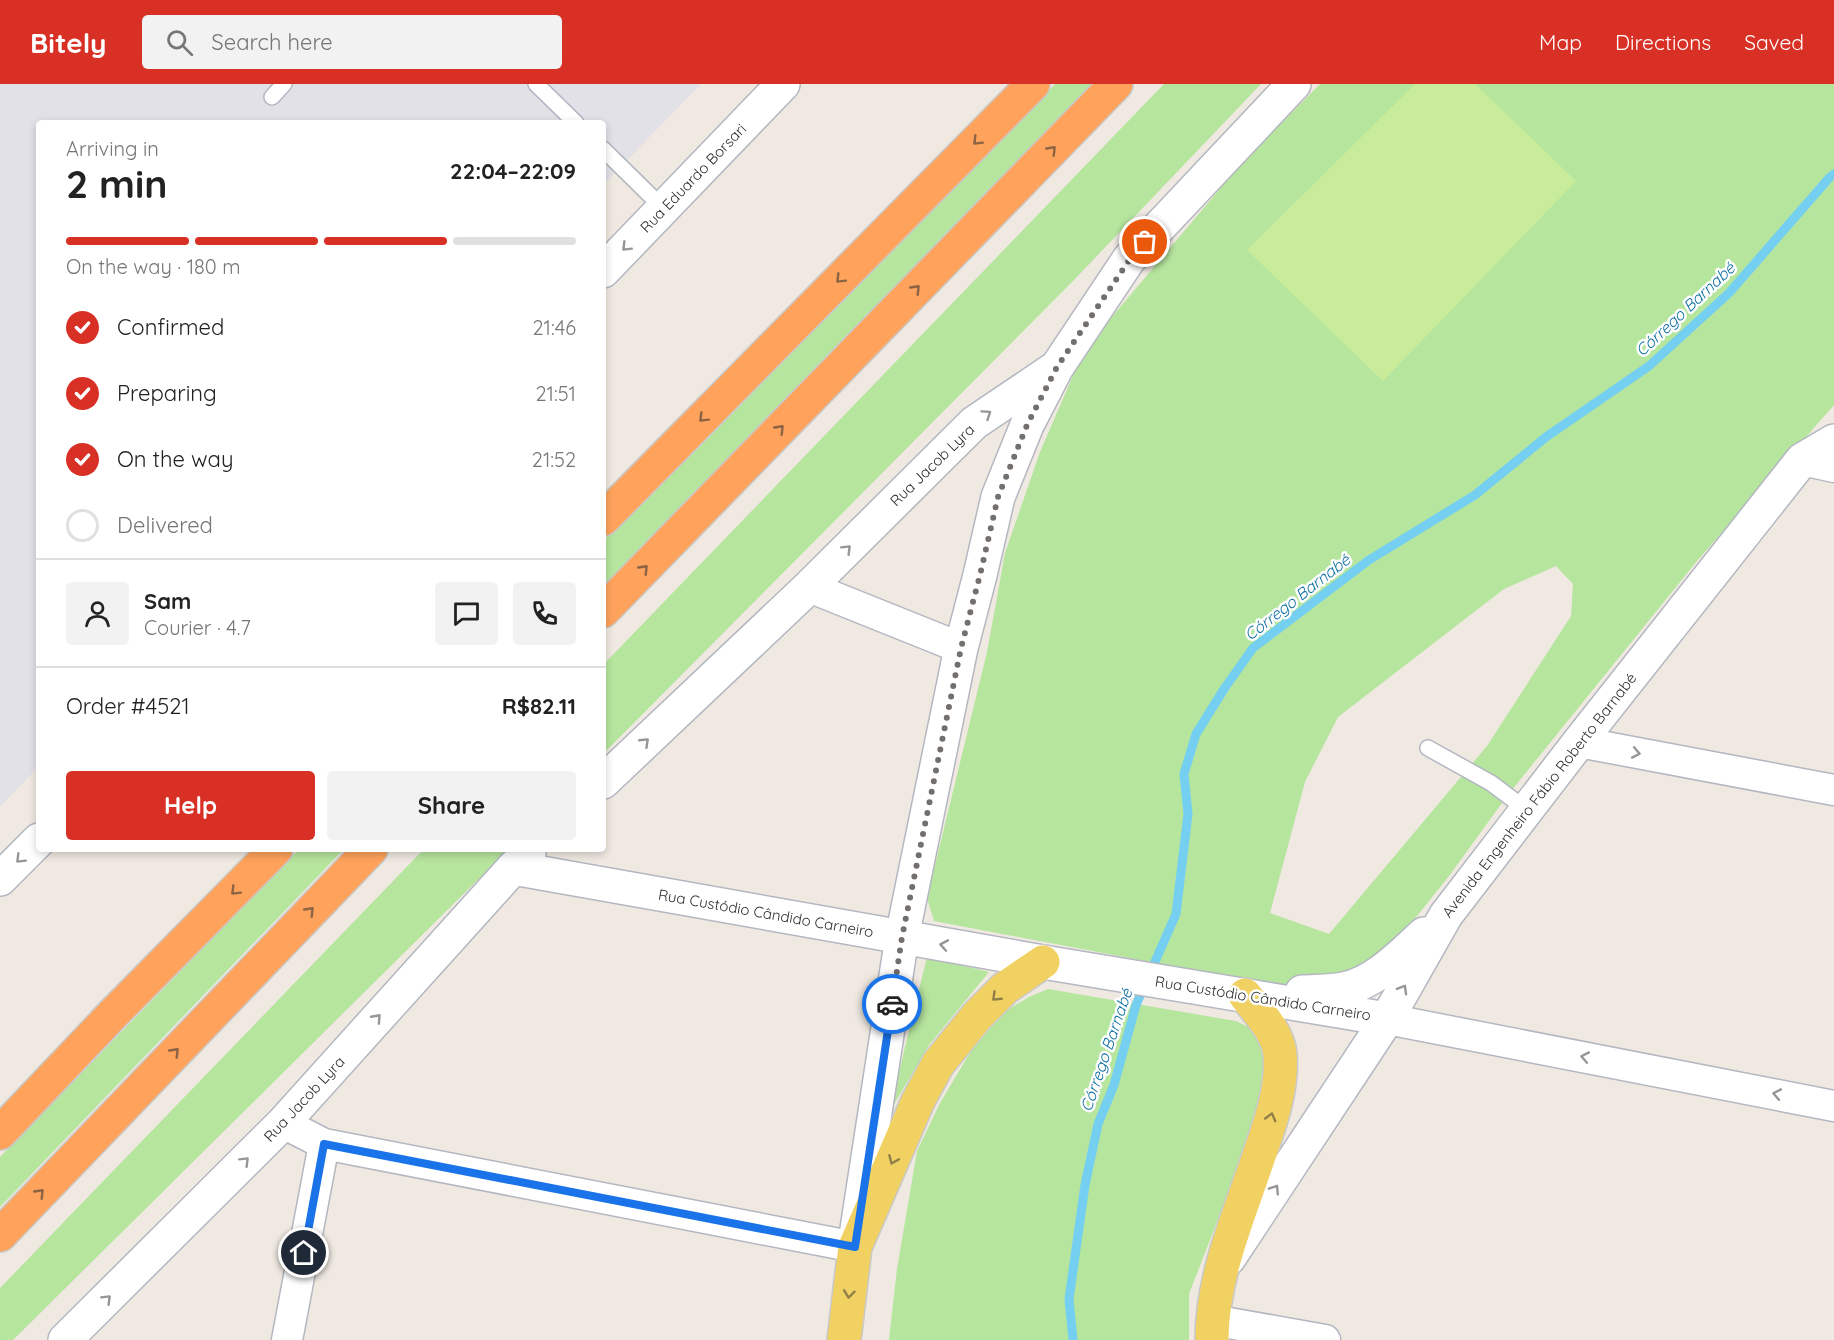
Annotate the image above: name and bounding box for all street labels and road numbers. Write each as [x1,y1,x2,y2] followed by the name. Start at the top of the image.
[636,119,750,237] street label: Rua Eduardo Borsari
[886,420,978,510] street label: Rua Jacob Lyra
[1438,669,1640,921] street label: Avenida Engenheiro Fábio Roberto Barnabé
[657,885,875,941] street label: Rua Custódio Cândido Carneiro
[1154,972,1372,1024] street label: Rua Custódio Cândido Carneiro
[259,1052,349,1146] street label: Rua Jacob Lyra

